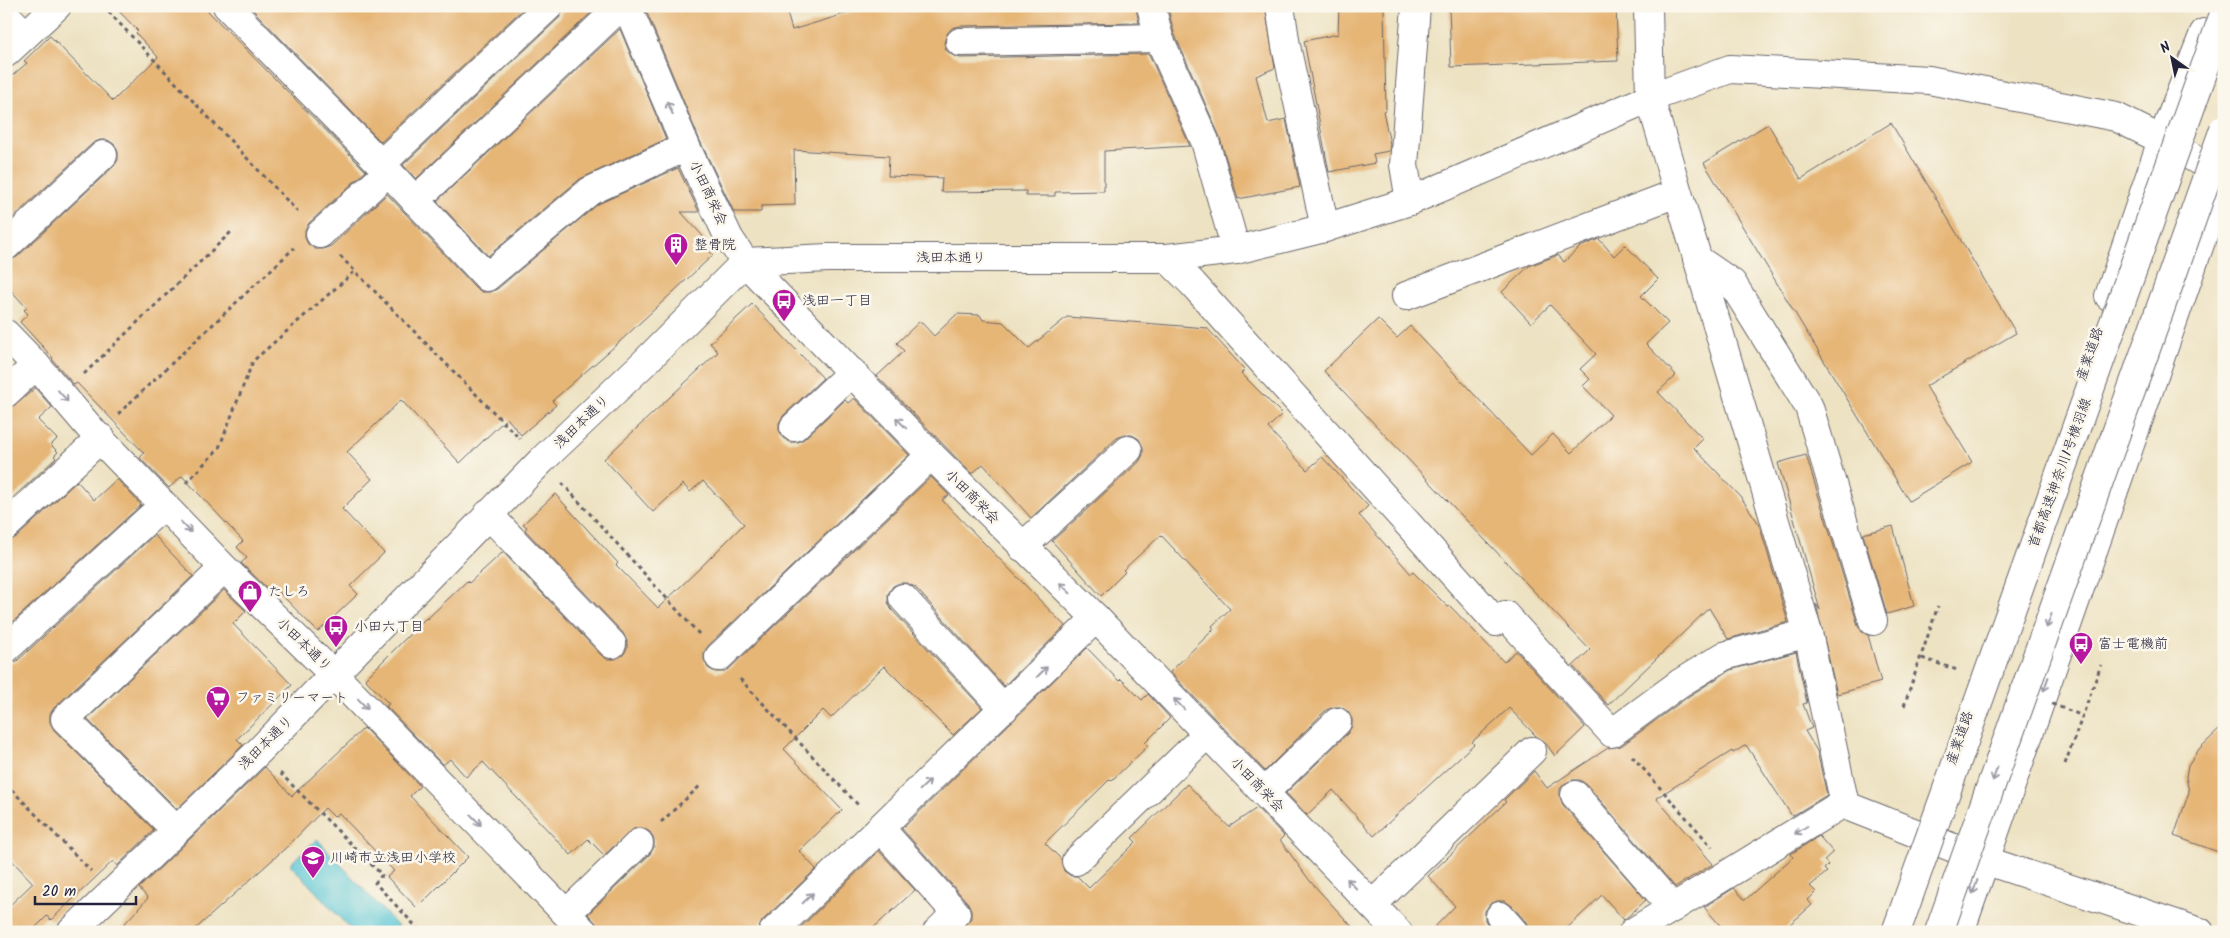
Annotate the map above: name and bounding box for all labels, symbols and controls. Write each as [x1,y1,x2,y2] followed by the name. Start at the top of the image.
[2148,32,2198,82] north arrow
[2156,36,2175,60] text: N
[664,101,674,116] one-way arrow
[683,157,733,229] street label: 小田商栄会
[663,232,689,266] building icon: 整骨院
[694,234,736,256] place label: 整骨院
[916,247,986,269] street label: 浅田本通り
[771,288,797,322] bus stop icon: 浅田一丁目
[802,290,872,312] place label: 浅田一丁目
[2070,324,2110,384] street label: 産業道路
[57,389,68,402] one-way arrow
[549,390,615,454] street label: 浅田本通り
[2023,395,2097,551] street label: 首都高速神奈川1号横羽線
[895,417,907,430] one-way arrow
[939,464,1005,530] street label: 小田商栄会
[180,521,192,534] one-way arrow
[237,579,263,613] shop icon: たしろ
[268,581,310,603] place label: たしろ
[1058,582,1071,594] one-way arrow
[2044,612,2053,628] one-way arrow
[271,613,337,677] street label: 小田本通り
[323,614,349,648] bus stop icon: 小田六丁目
[354,616,424,638] place label: 小田六丁目
[2068,631,2094,665] bus stop icon: 富士電機前
[2098,633,2168,655] place label: 富士電機前
[1035,666,1047,678] one-way arrow
[2041,676,2050,691] one-way arrow
[205,685,231,719] supermarket icon: ファミリーマート
[236,687,348,709] place label: ファミリーマート
[357,698,369,710] one-way arrow
[1173,698,1185,710] one-way arrow
[1940,708,1980,768] street label: 産業道路
[233,710,299,776] street label: 浅田本通り
[1225,752,1289,818] street label: 小田商栄会
[1990,766,1999,781] one-way arrow
[919,779,931,791] one-way arrow
[470,814,482,827] one-way arrow
[1794,825,1808,835] one-way arrow
[300,845,326,879] school or university icon: 川崎市立浅田小学校
[330,847,456,869] place label: 川崎市立浅田小学校
[35,873,136,905] scale bar
[1346,878,1358,891] one-way arrow
[1970,879,1979,894] one-way arrow
[42,880,76,904] text: 20 m
[802,892,815,904] one-way arrow

